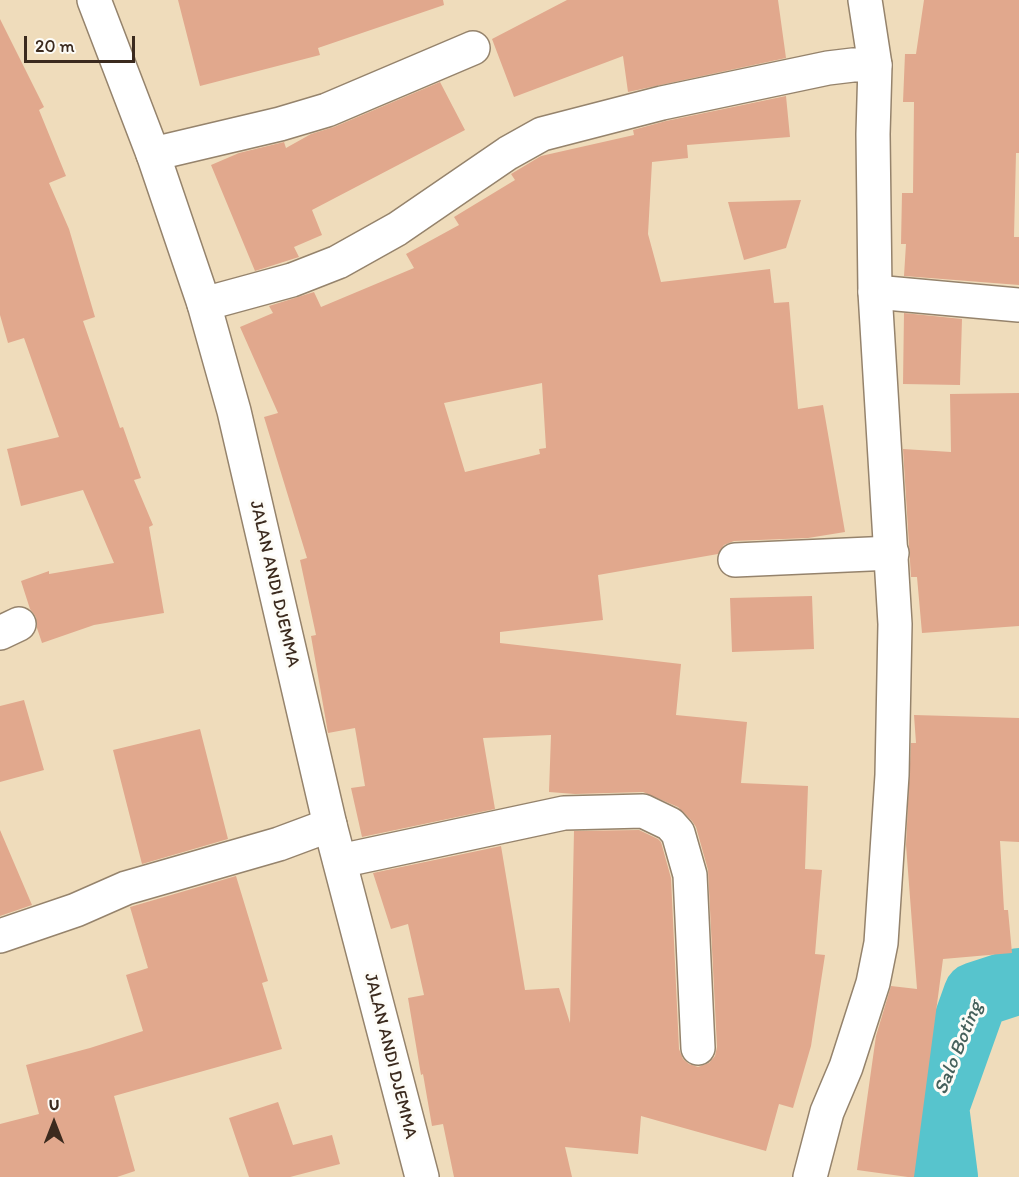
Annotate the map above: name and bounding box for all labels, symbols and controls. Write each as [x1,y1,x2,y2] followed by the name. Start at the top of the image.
[27,24,138,62] scale bar
[35,35,75,57] text: 20 m
[244,499,304,669] street label: JALAN ANDI DJEMMA
[359,971,421,1141] street label: JALAN ANDI DJEMMA
[929,998,989,1098] water label: Salo Boting
[24,1093,84,1153] north arrow
[49,1095,59,1114] text: U

